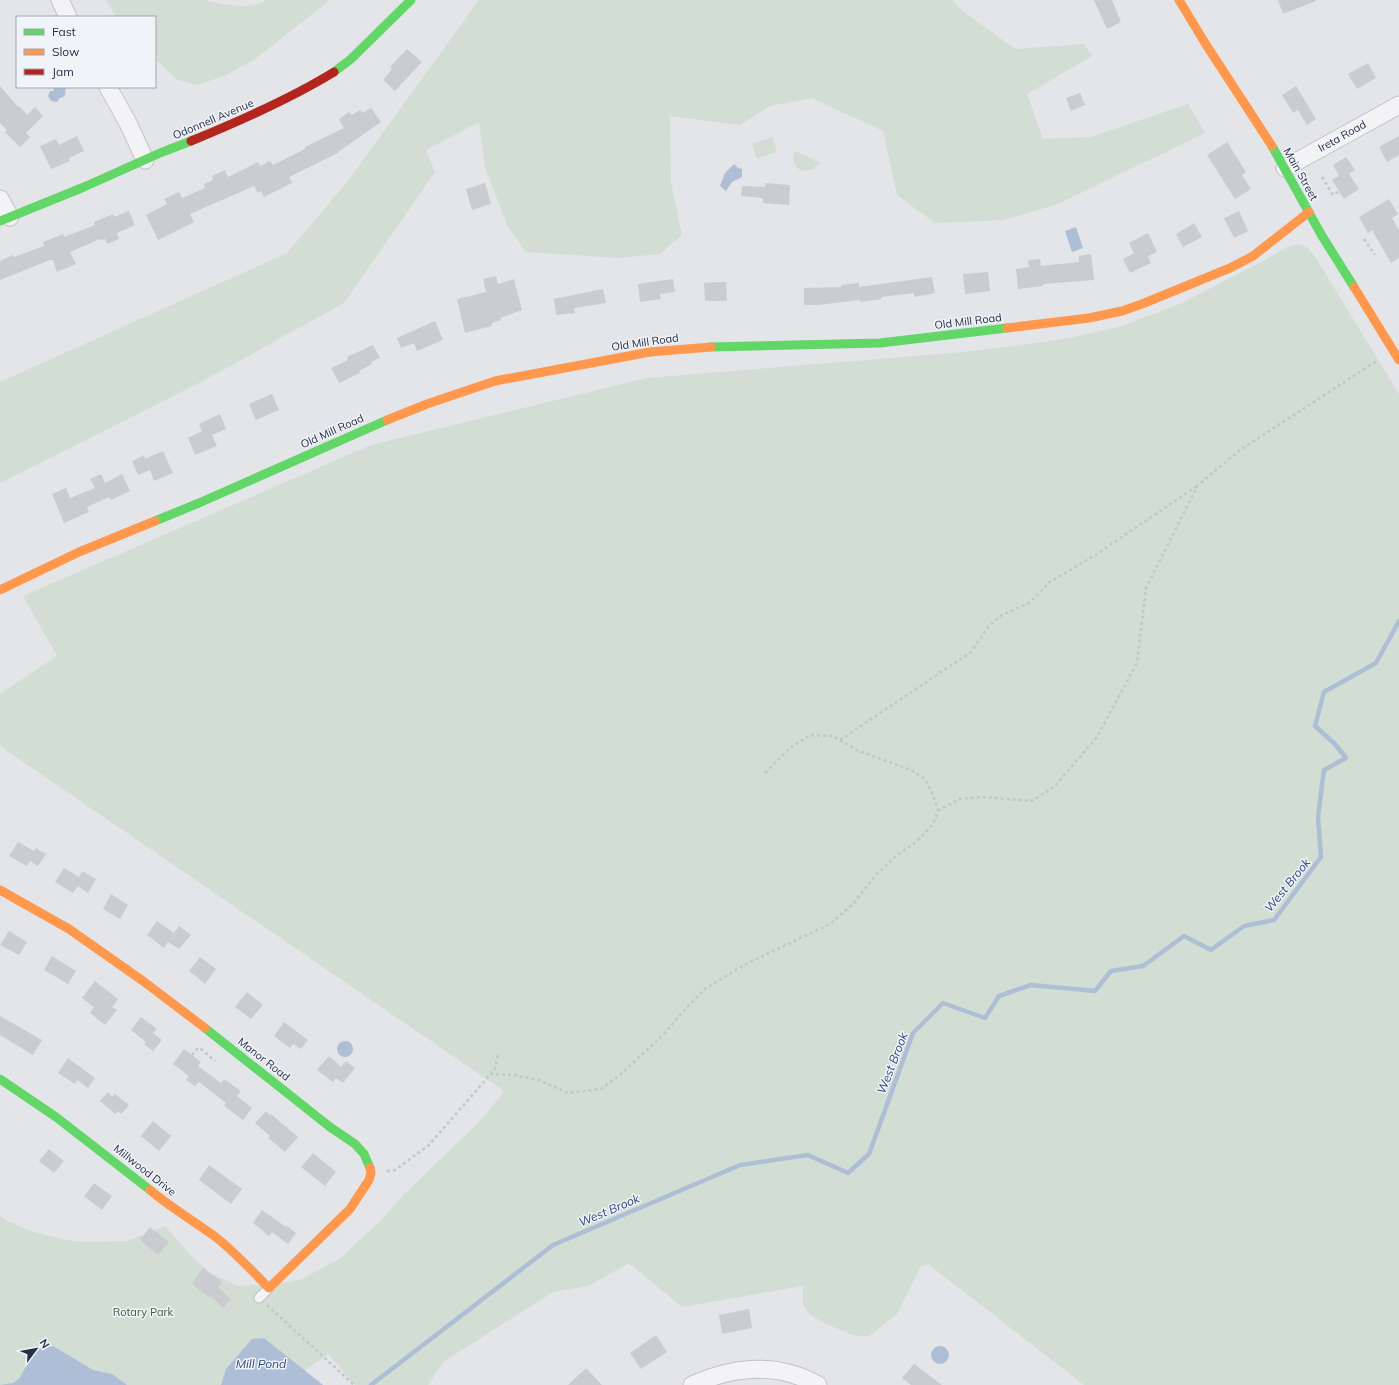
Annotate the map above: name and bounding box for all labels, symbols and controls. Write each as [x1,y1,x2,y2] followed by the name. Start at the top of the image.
[16,16,156,88] legend
[52,24,76,39] text: Fast
[52,44,80,59] text: Slow
[52,64,74,79] text: Jam
[170,96,256,142] street label: Odonnell Avenue
[1315,117,1369,155] street label: Ireta Road
[1281,145,1321,203] street label: Main Street
[934,310,1002,332] street label: Old Mill Road
[610,330,680,354] street label: Old Mill Road
[298,411,366,451] street label: Old Mill Road
[1261,854,1314,915] water label: West Brook
[873,1029,911,1096] water label: West Brook
[235,1034,293,1084] street label: Manor Road
[111,1141,179,1199] street label: Millwood Drive
[576,1190,642,1230] water label: West Brook
[113,1305,174,1319] park label: Rotary Park
[16,1329,56,1369] north arrow
[36,1336,53,1351] text: N
[236,1356,287,1371] water label: Mill Pond

